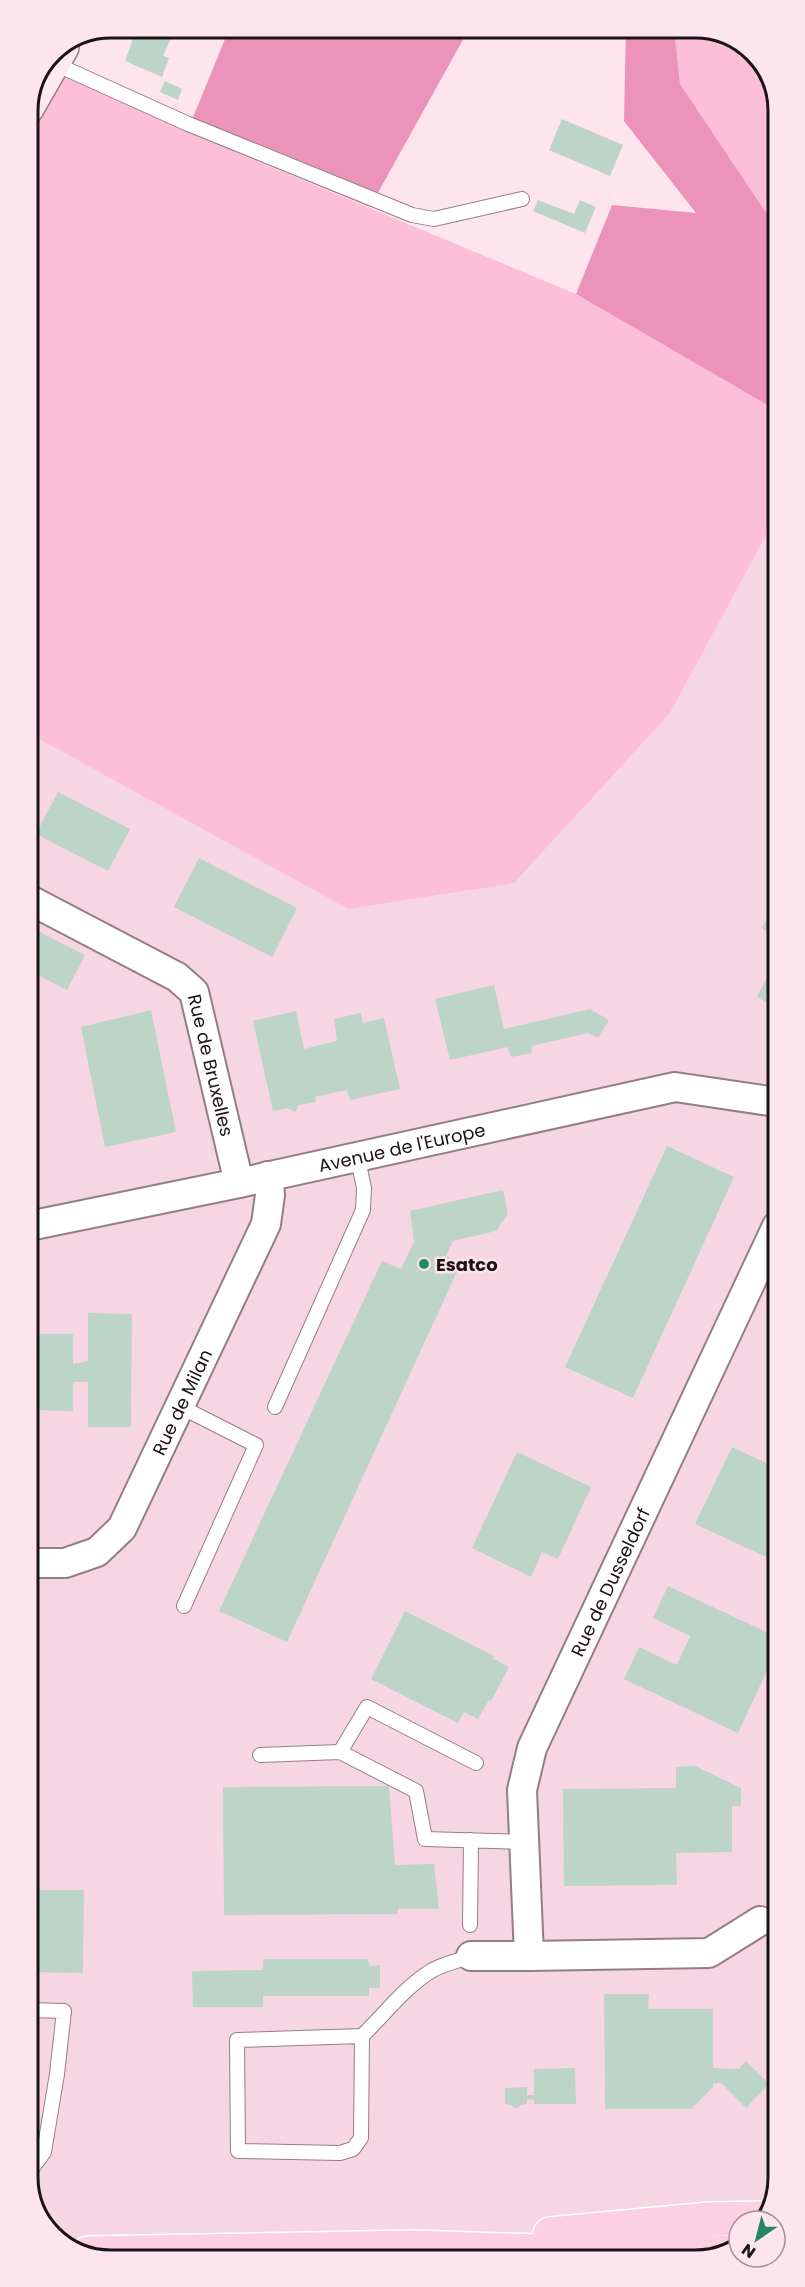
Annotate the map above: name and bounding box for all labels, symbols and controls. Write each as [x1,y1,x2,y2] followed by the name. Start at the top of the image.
[182,992,240,1139] street label: Rue de Bruxelles
[316,1117,488,1178] street label: Avenue de l'Europe
[436,1252,498,1277] place label: Esatco
[417,1257,431,1271] marker: Esatco
[146,1345,218,1459] street label: Rue de Milan
[564,1503,656,1660] street label: Rue de Dusseldorf
[727,2209,787,2269] north arrow
[737,2238,760,2264] text: N

